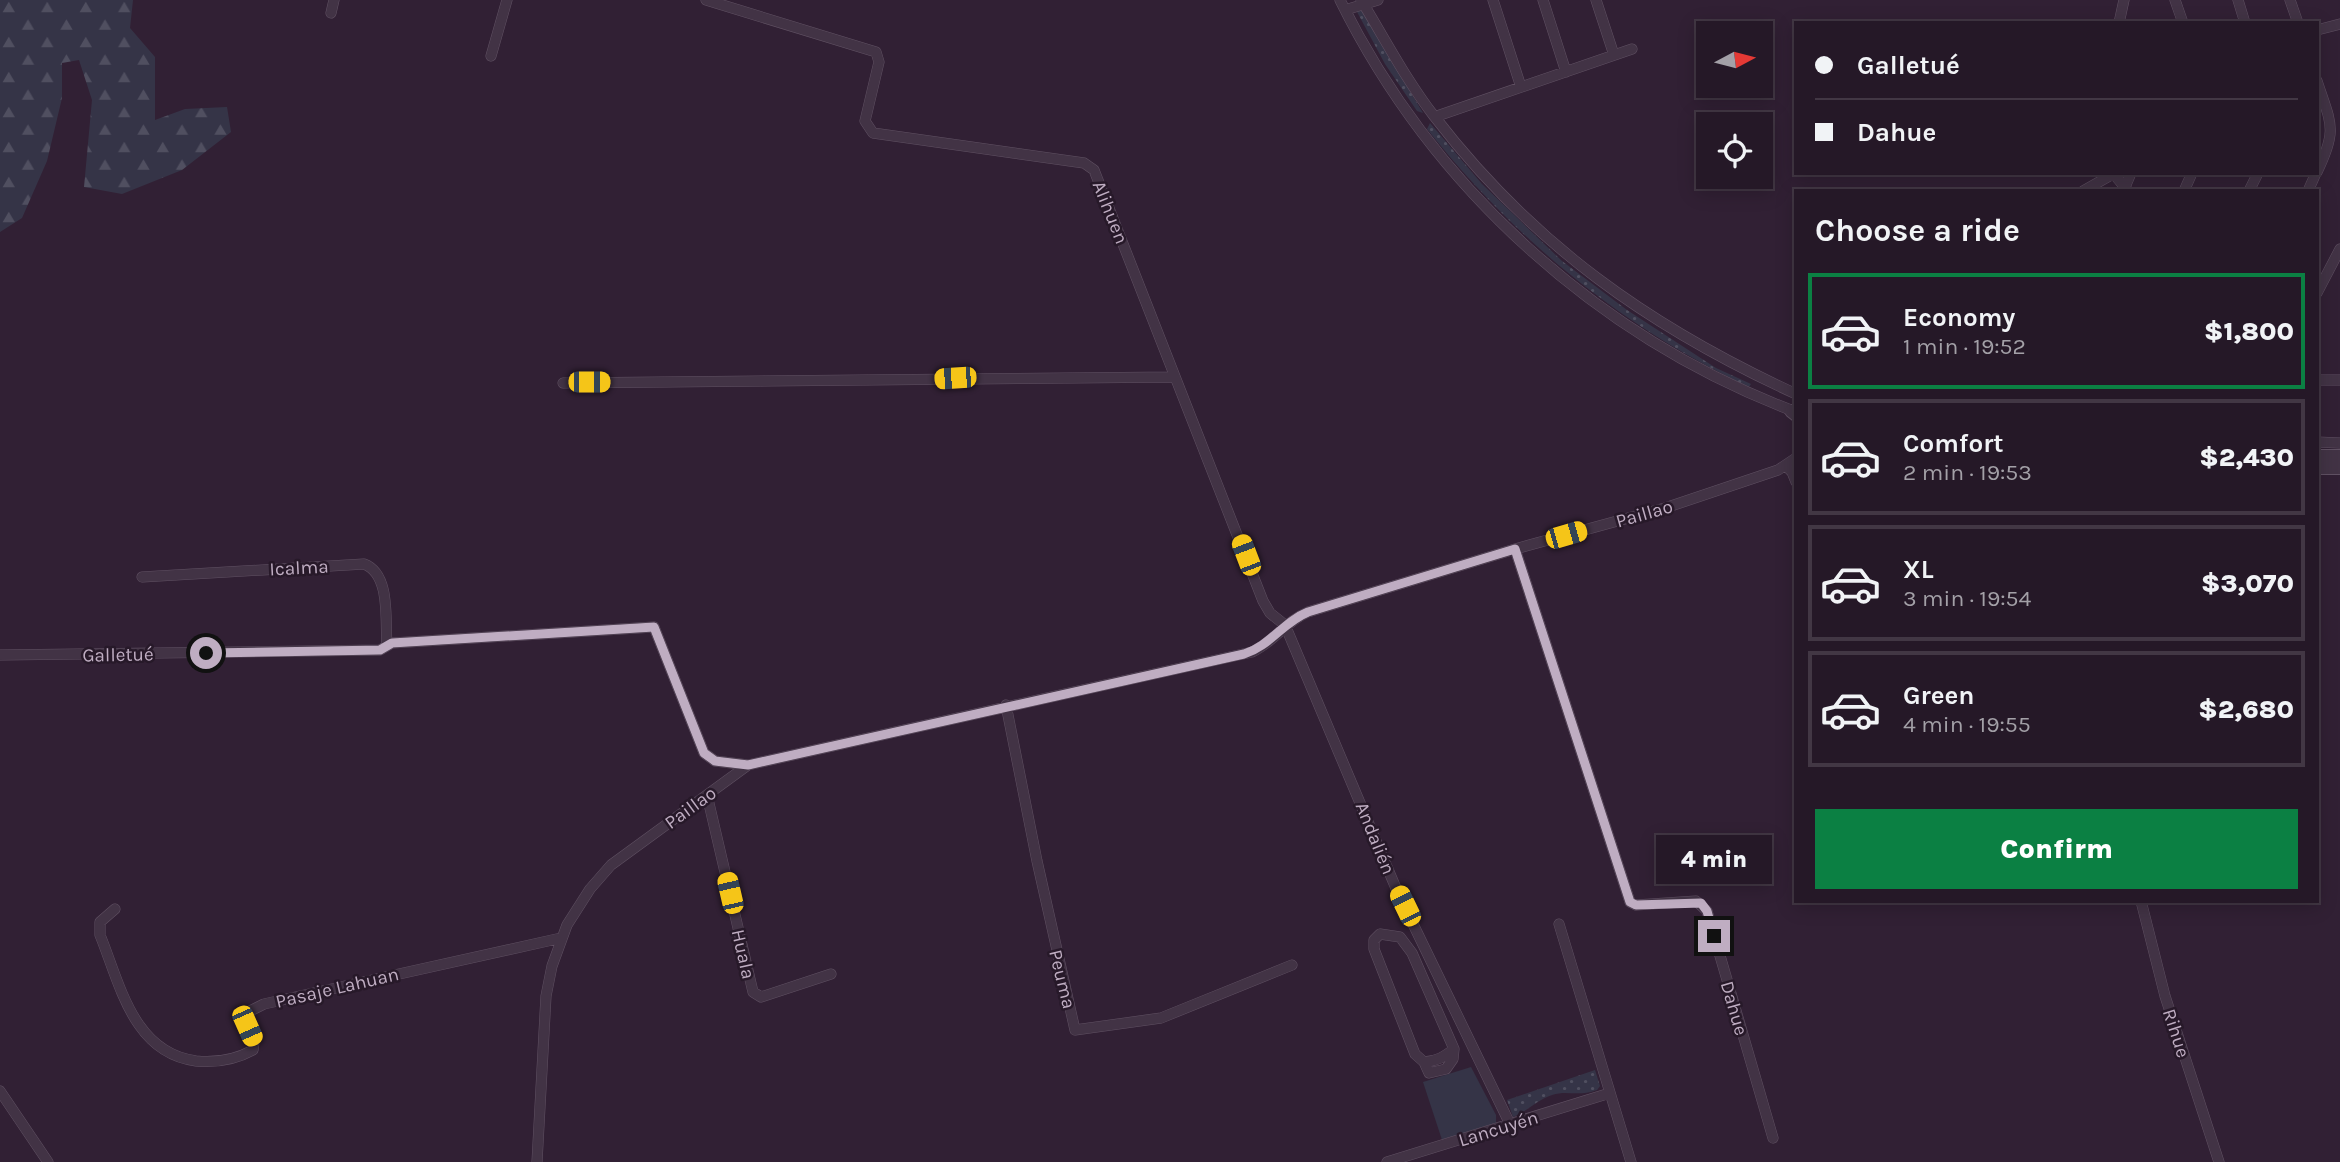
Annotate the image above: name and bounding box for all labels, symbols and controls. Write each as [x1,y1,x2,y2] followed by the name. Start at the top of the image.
[1696,21,1773,98] north arrow
[1696,21,1773,189] map controls
[1857,50,1960,81] text: Galletué
[1696,112,1773,189] button: locate
[1857,117,1936,148] text: Dahue
[1087,178,1133,247] street label: Alihuen
[1815,212,2020,249] text: Choose a ride
[1819,300,1882,363] icon: car
[1903,302,2015,333] text: Economy
[2204,316,2294,347] text: $1,800
[1903,333,2026,360] text: 1 min · 19:52
[934,366,977,390] car
[569,372,611,393] car
[1819,426,1882,489] icon: car
[1903,428,2004,459] text: Comfort
[2199,442,2294,473] text: $2,430
[1903,459,2032,486] text: 2 min · 19:53
[1613,495,1675,533] street label: Paillao
[1543,519,1590,551] car
[1229,532,1264,578] car
[1819,552,1882,615] icon: car
[1903,554,1934,585] text: XL
[269,555,329,581] street label: Icalma
[2201,568,2294,599] text: $3,070
[1903,585,2031,612] text: 3 min · 19:54
[190,637,222,669] route start
[82,643,154,667] street label: Galletué
[1819,678,1882,741] icon: car
[1903,680,1975,711] text: Green
[2198,694,2294,725] text: $2,680
[1903,711,2031,738] text: 4 min · 19:55
[661,782,721,834] street label: Paillao
[1351,799,1400,878] street label: Andalién
[1815,809,2298,889] button: Confirm
[1656,834,1772,884] callout: 4 min
[1681,846,1747,873] text: 4 min
[716,870,745,916] car
[1387,883,1424,929] car
[1698,920,1730,952] route end
[727,927,759,981] street label: Huala
[1044,947,1080,1011] street label: Peuma
[273,963,401,1013] street label: Pasaje Lahuan
[1716,978,1752,1038] street label: Dahue
[229,1003,266,1049] car
[2158,1006,2194,1060] street label: Rihue
[1456,1106,1541,1151] street label: Lancuyén

